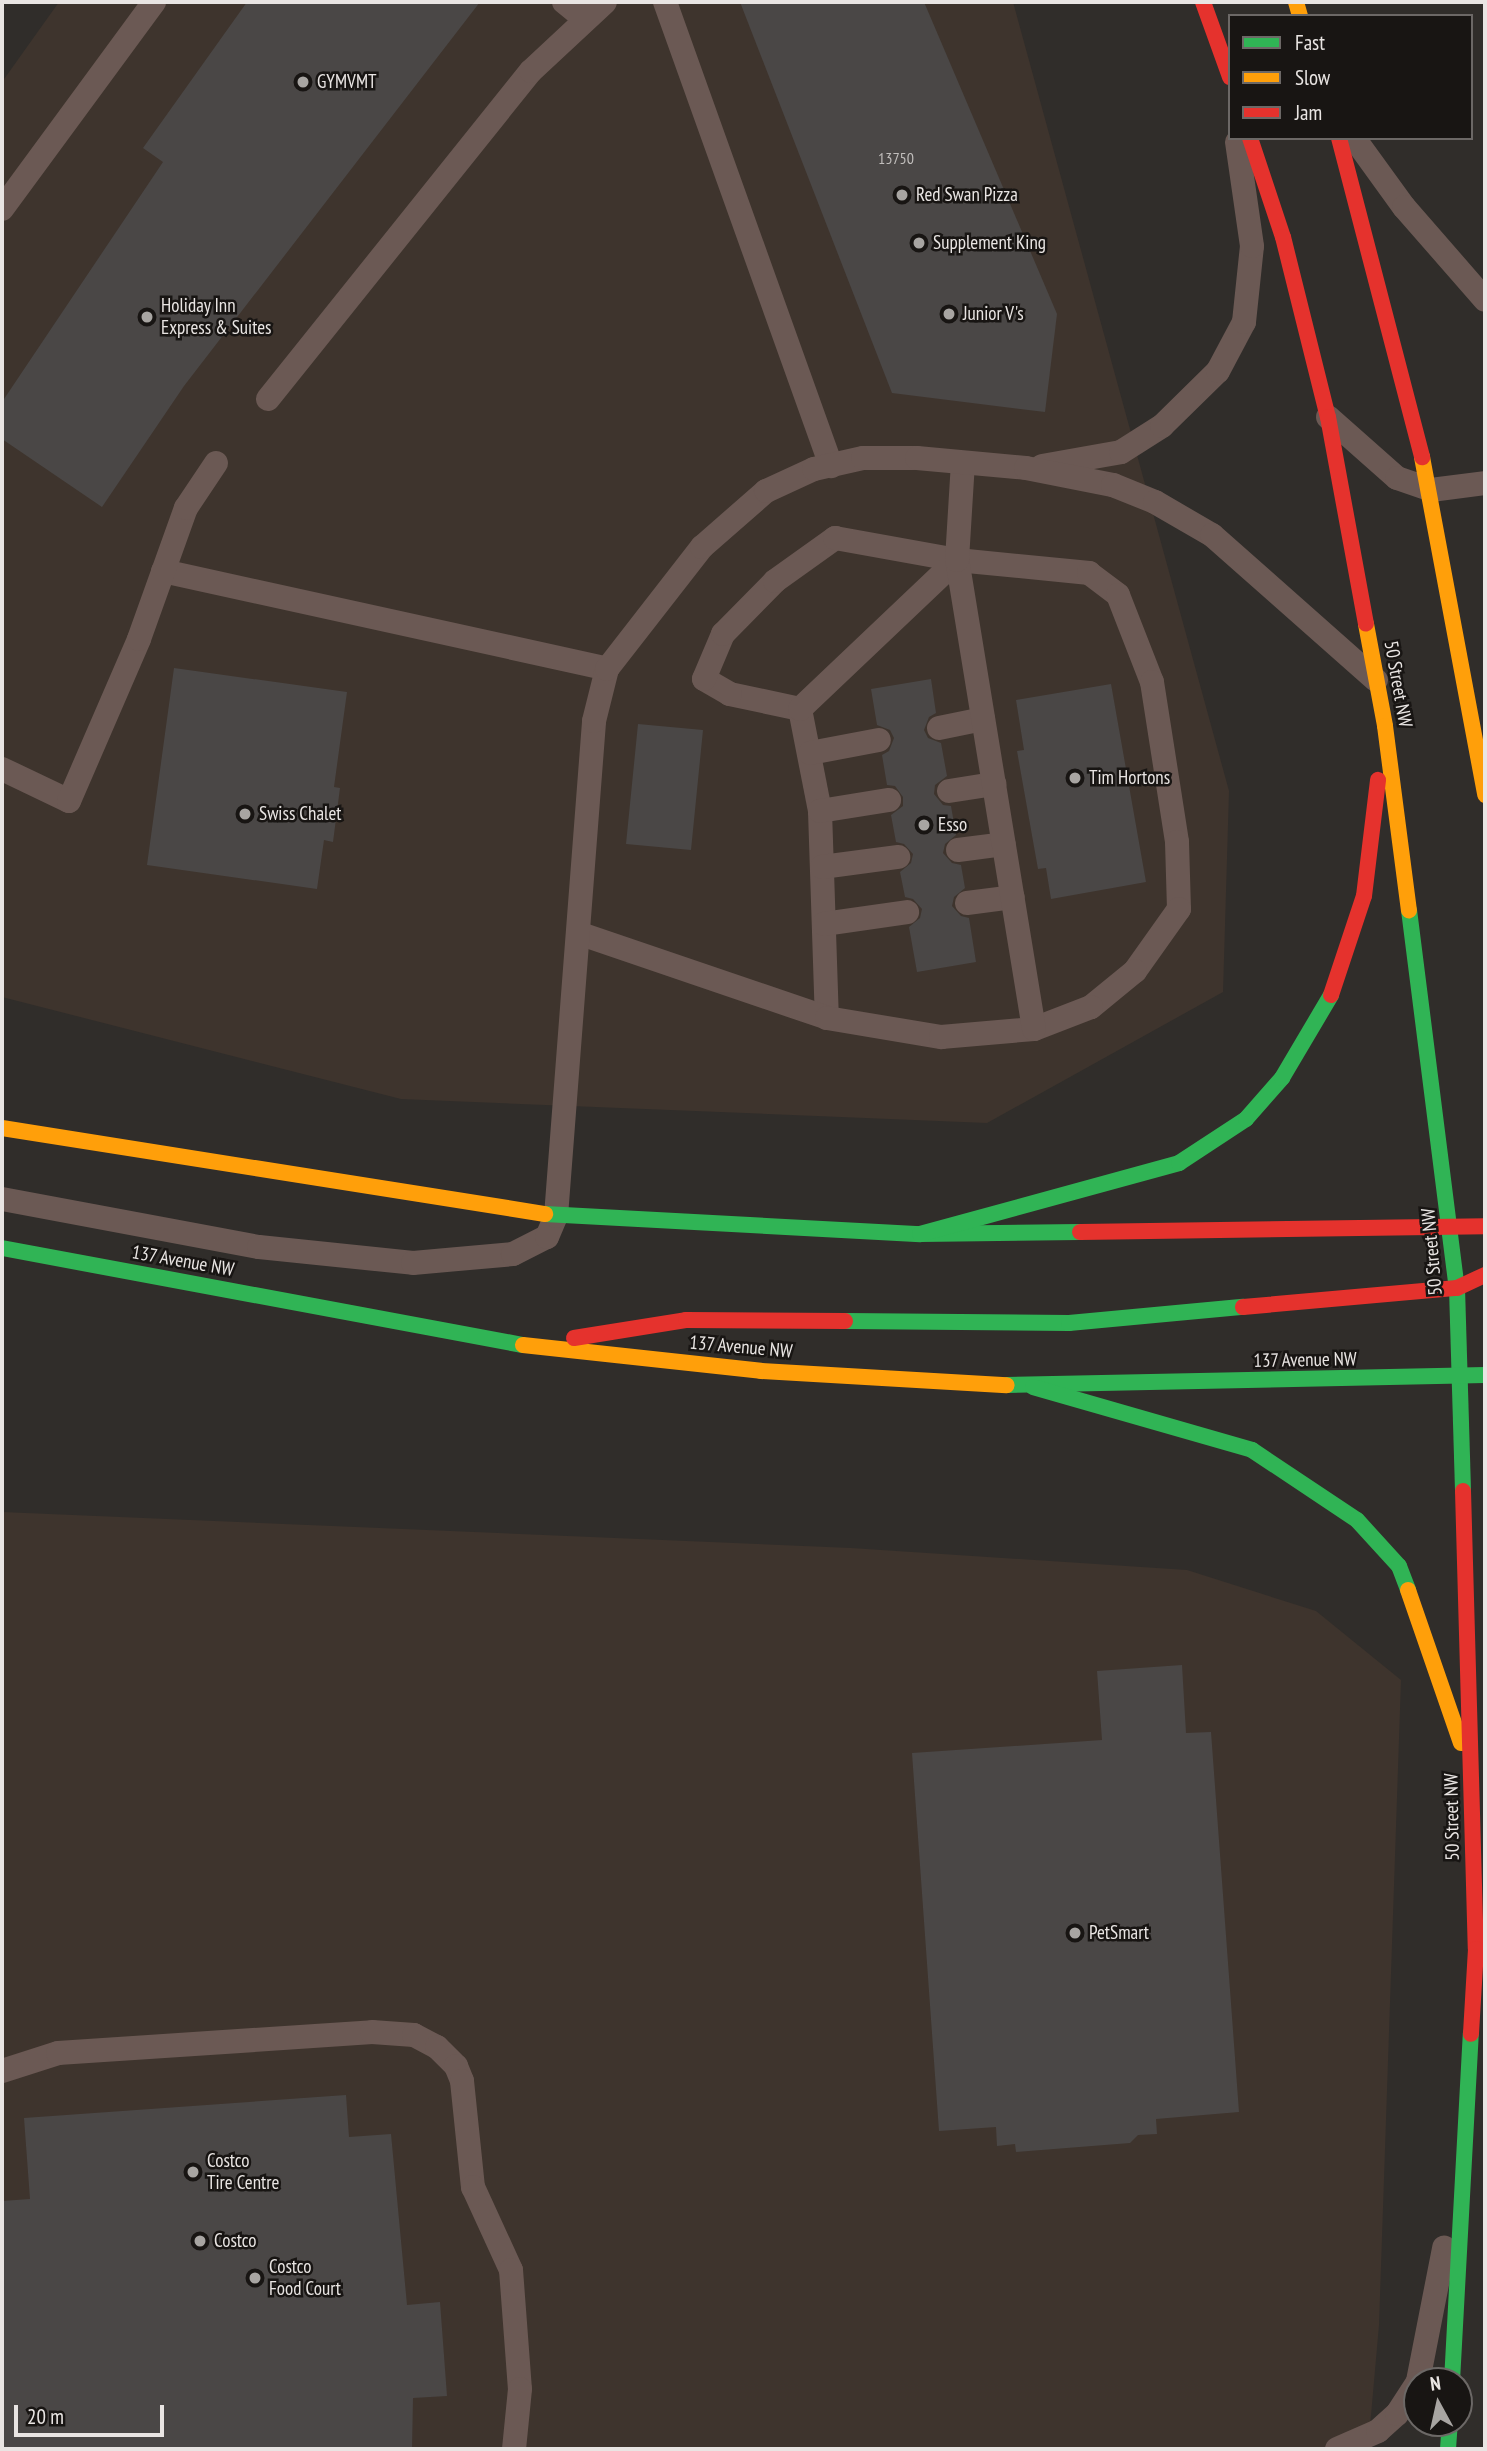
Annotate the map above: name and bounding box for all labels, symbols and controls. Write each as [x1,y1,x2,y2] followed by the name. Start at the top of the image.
[1228,14,1473,140] legend
[1295,29,1325,56] text: Fast
[1295,64,1330,91] text: Slow
[317,71,376,93] place label: GYMVMT
[295,74,311,90] marker: GYMVMT
[1295,99,1322,126] text: Jam
[878,148,914,168] house number: 13750
[916,184,1018,206] place label: Red Swan Pizza
[894,187,910,203] marker: Red Swan Pizza
[933,232,1046,254] place label: Supplement King
[911,235,927,251] marker: Supplement King
[161,295,272,339] place label: Holiday Inn Express & Suites
[963,303,1024,325] place label: Junior V's
[941,306,957,322] marker: Junior V's
[139,309,155,325] marker: Holiday Inn Express & Suites
[1379,639,1417,729] street label: 50 Street NW
[1089,767,1170,789] place label: Tim Hortons
[1067,770,1083,786] marker: Tim Hortons
[259,803,341,825] place label: Swiss Chalet
[237,806,253,822] marker: Swiss Chalet
[938,814,967,836] place label: Esso
[916,817,932,833] marker: Esso
[1417,1207,1447,1297] street label: 50 Street NW
[129,1241,237,1281] street label: 137 Avenue NW
[688,1331,794,1363] street label: 137 Avenue NW
[1252,1348,1358,1372] street label: 137 Avenue NW
[1440,1773,1464,1861] street label: 50 Street NW
[1089,1922,1149,1944] place label: PetSmart
[1067,1925,1083,1941] marker: PetSmart
[207,2150,279,2194] place label: Costco Tire Centre
[185,2164,201,2180] marker: Costco Tire Centre
[214,2230,257,2252] place label: Costco
[192,2233,208,2249] marker: Costco
[269,2256,341,2300] place label: Costco Food Court
[247,2270,263,2286] marker: Costco Food Court
[1403,2367,1473,2437] north arrow
[1429,2371,1442,2396] text: N
[18,2392,168,2436] scale bar
[27,2403,64,2430] text: 20 m

